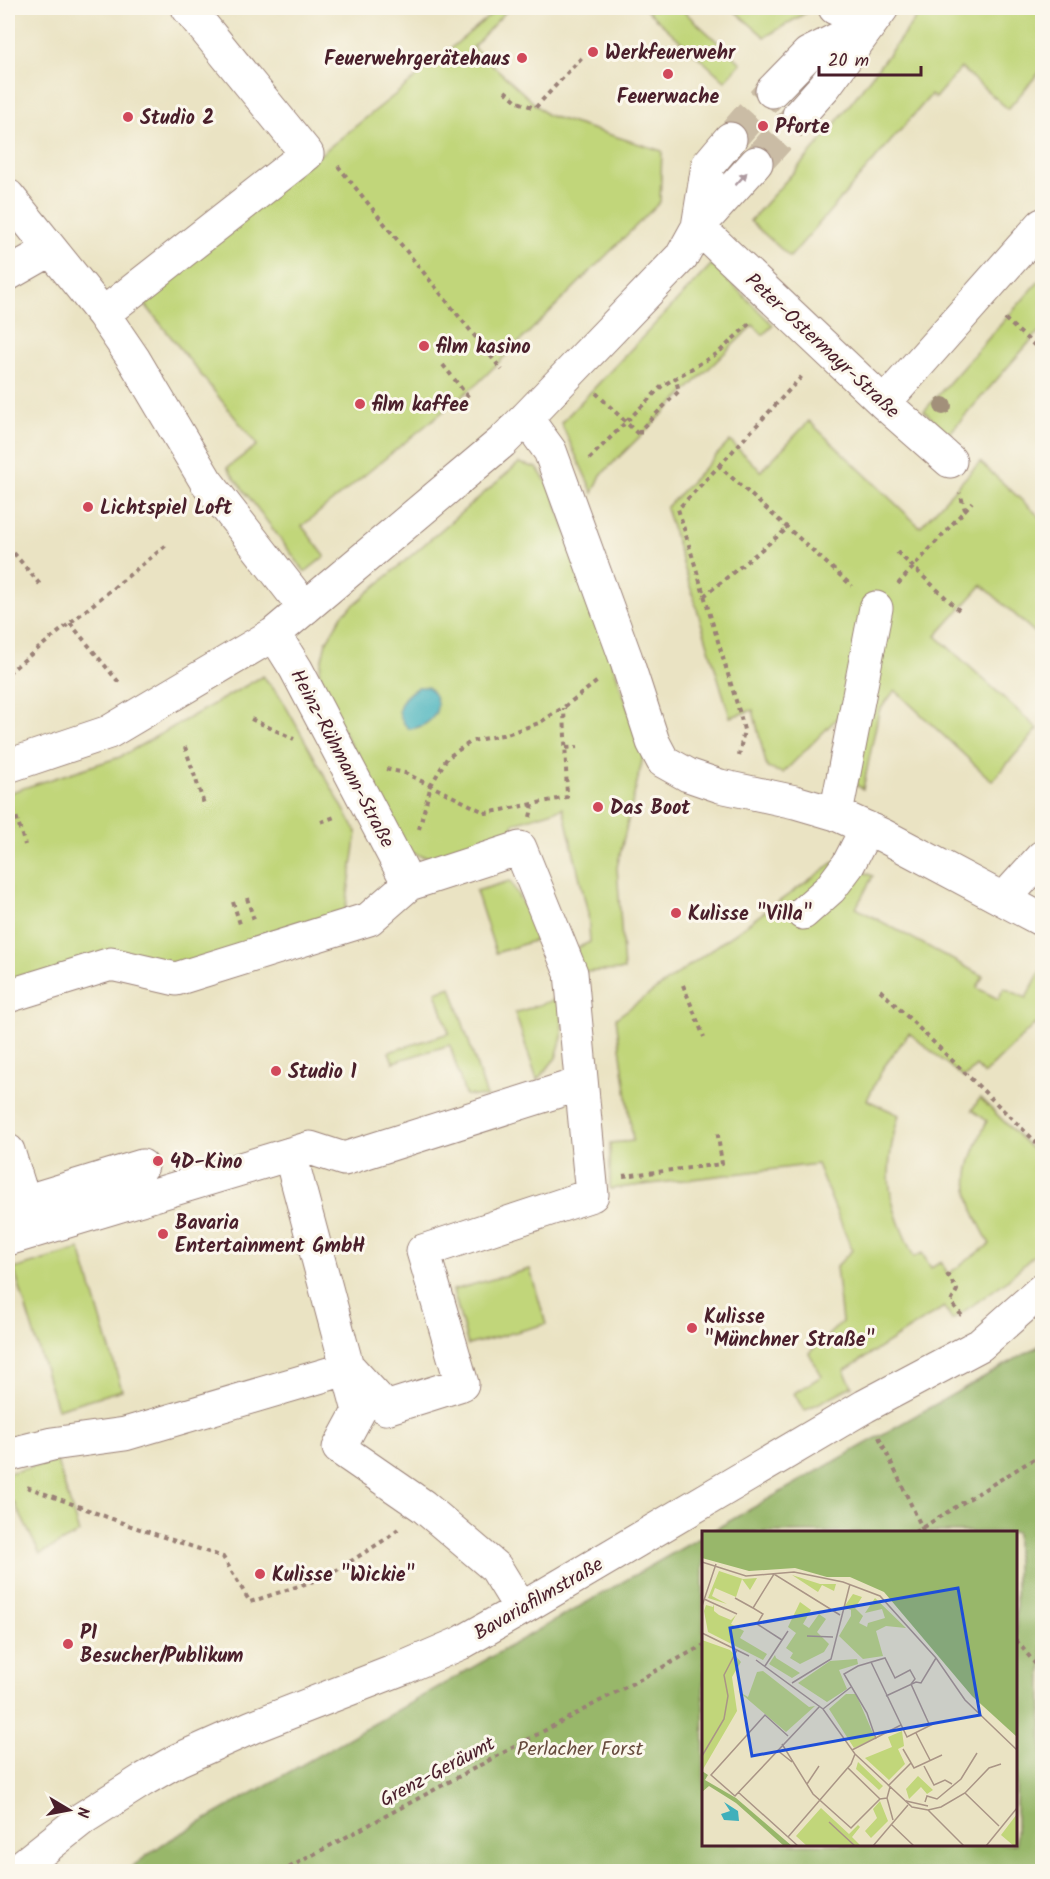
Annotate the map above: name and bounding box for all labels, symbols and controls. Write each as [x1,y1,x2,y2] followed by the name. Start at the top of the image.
[605,38,736,70] place label: Werkfeuerwehr
[819,39,921,77] scale bar
[324,44,511,76] place label: Feuerwehrgerätehaus
[586,45,600,59] marker: Werkfeuerwehr
[828,47,869,76] text: 20 m
[515,51,529,65] marker: Feuerwehrgerätehaus
[661,67,675,81] marker: Feuerwache
[617,82,719,114] place label: Feuerwache
[140,103,214,135] place label: Studio 2
[121,110,135,124] marker: Studio 2
[775,112,830,144] place label: Pforte
[756,119,770,133] marker: Pforte
[734,172,747,187] one-way arrow
[737,266,906,427] street label: Peter-Ostermayr-Straße
[435,332,531,364] place label: film kasino
[417,339,431,353] marker: film kasino
[371,390,469,422] place label: film kaffee
[353,397,367,411] marker: film kaffee
[100,493,233,525] place label: Lichtspiel Loft
[81,500,95,514] marker: Lichtspiel Loft
[280,664,402,854] street label: Heinz-Rühmann-Straße
[610,793,691,825] place label: Das Boot
[591,800,605,814] marker: Das Boot
[688,899,812,931] place label: Kulisse "Villa"
[669,906,683,920] marker: Kulisse "Villa"
[288,1057,357,1089] place label: Studio 1
[269,1064,283,1078] marker: Studio 1
[170,1147,242,1179] place label: 4D-Kino
[151,1154,165,1168] marker: 4D-Kino
[175,1208,365,1263] place label: Bavaria Entertainment GmbH
[156,1227,170,1241] marker: Bavaria Entertainment GmbH
[704,1302,875,1357] place label: Kulisse "Münchner Straße"
[685,1321,699,1335] marker: Kulisse "Münchner Straße"
[702,1531,1017,1846] inset map
[468,1550,610,1650] street label: Bavariafilmstraße
[272,1560,415,1592] place label: Kulisse "Wickie"
[253,1567,267,1581] marker: Kulisse "Wickie"
[80,1618,244,1673] place label: P1 Besucher/Publikum
[61,1637,75,1651] marker: P1 Besucher/Publikum
[374,1729,502,1817] street label: Grenz-Geräumt
[517,1734,643,1766] park label: Perlacher Forst
[39,1780,99,1840] north arrow
[69,1805,95,1819] text: N

